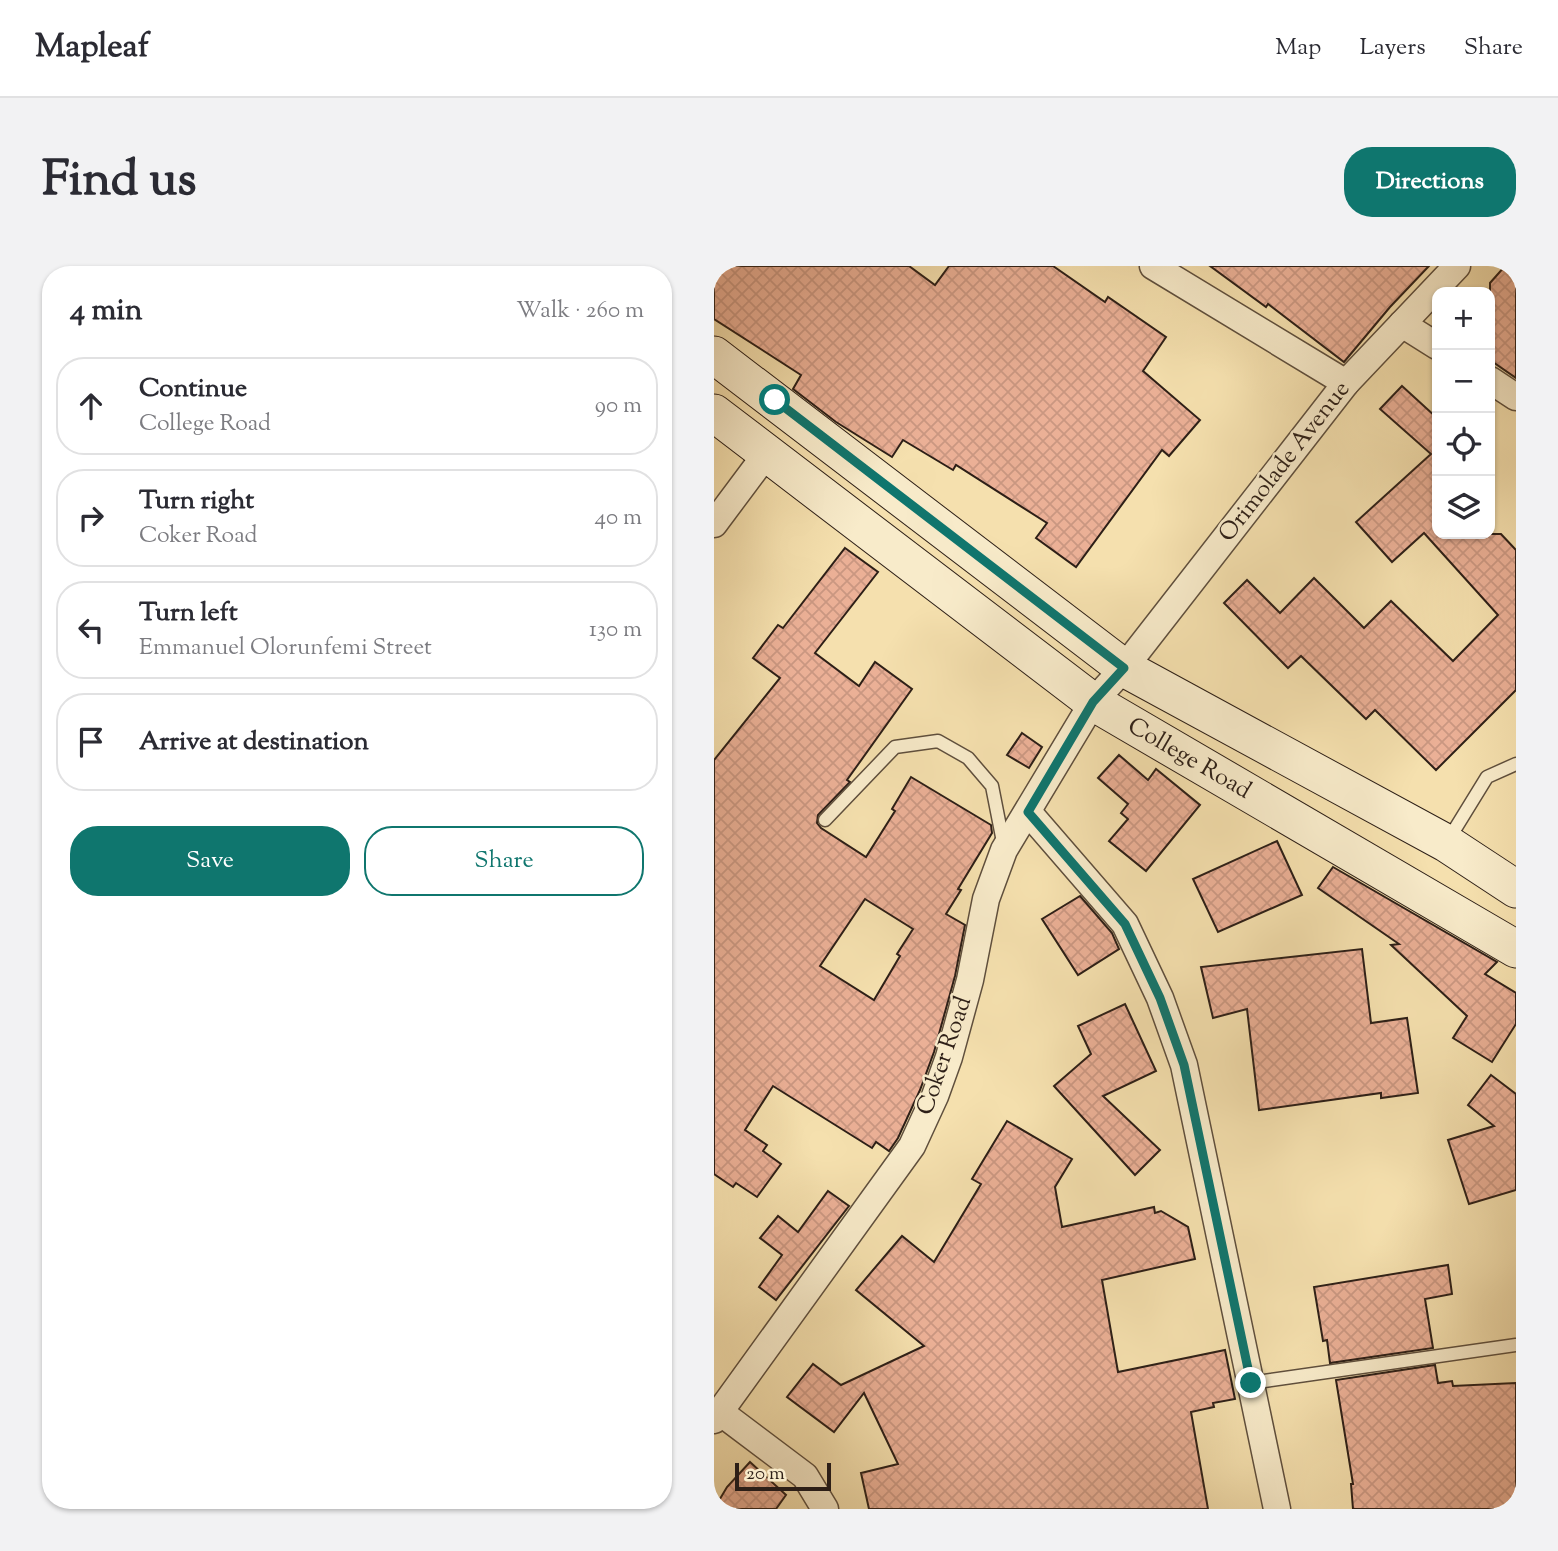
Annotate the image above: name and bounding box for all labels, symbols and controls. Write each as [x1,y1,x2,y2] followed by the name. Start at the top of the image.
[35,24,149,72] text: Mapleaf
[1275,31,1321,65] text: Map
[1359,31,1426,65] text: Layers
[1464,31,1523,65] text: Share
[42,147,196,217] text: Find us
[1344,147,1516,217] button: Directions
[1432,287,1495,539] map controls
[1432,287,1495,350] button: +
[70,290,143,333] text: 4 min
[516,295,644,328] text: Walk · 260 m
[1432,350,1495,413] button: −
[139,371,247,408] text: Continue
[1211,374,1359,550] street label: Orimolade Avenue
[759,384,790,415] route start
[72,387,110,425] icon: ahead
[595,390,642,423] text: 90 m
[139,408,271,441] text: College Road
[1432,413,1495,476] button: locate
[1432,476,1495,539] button: layers
[139,483,254,520] text: Turn right
[72,499,110,537] icon: right
[595,502,642,535] text: 40 m
[139,520,257,553] text: Coker Road
[139,595,238,632] text: Turn left
[72,611,110,649] icon: left
[589,614,642,647] text: 130 m
[139,632,432,665] text: Emmanuel Olorunfemi Street
[1121,710,1258,808] street label: College Road
[72,723,110,761] icon: arrive
[139,724,369,761] text: Arrive at destination
[70,826,350,896] button: Save
[364,826,644,896] button: Share
[909,992,981,1120] street label: Coker Road
[1235,1367,1266,1398] route end
[735,1460,831,1492] scale bar
[746,1461,785,1488] text: 20 m

